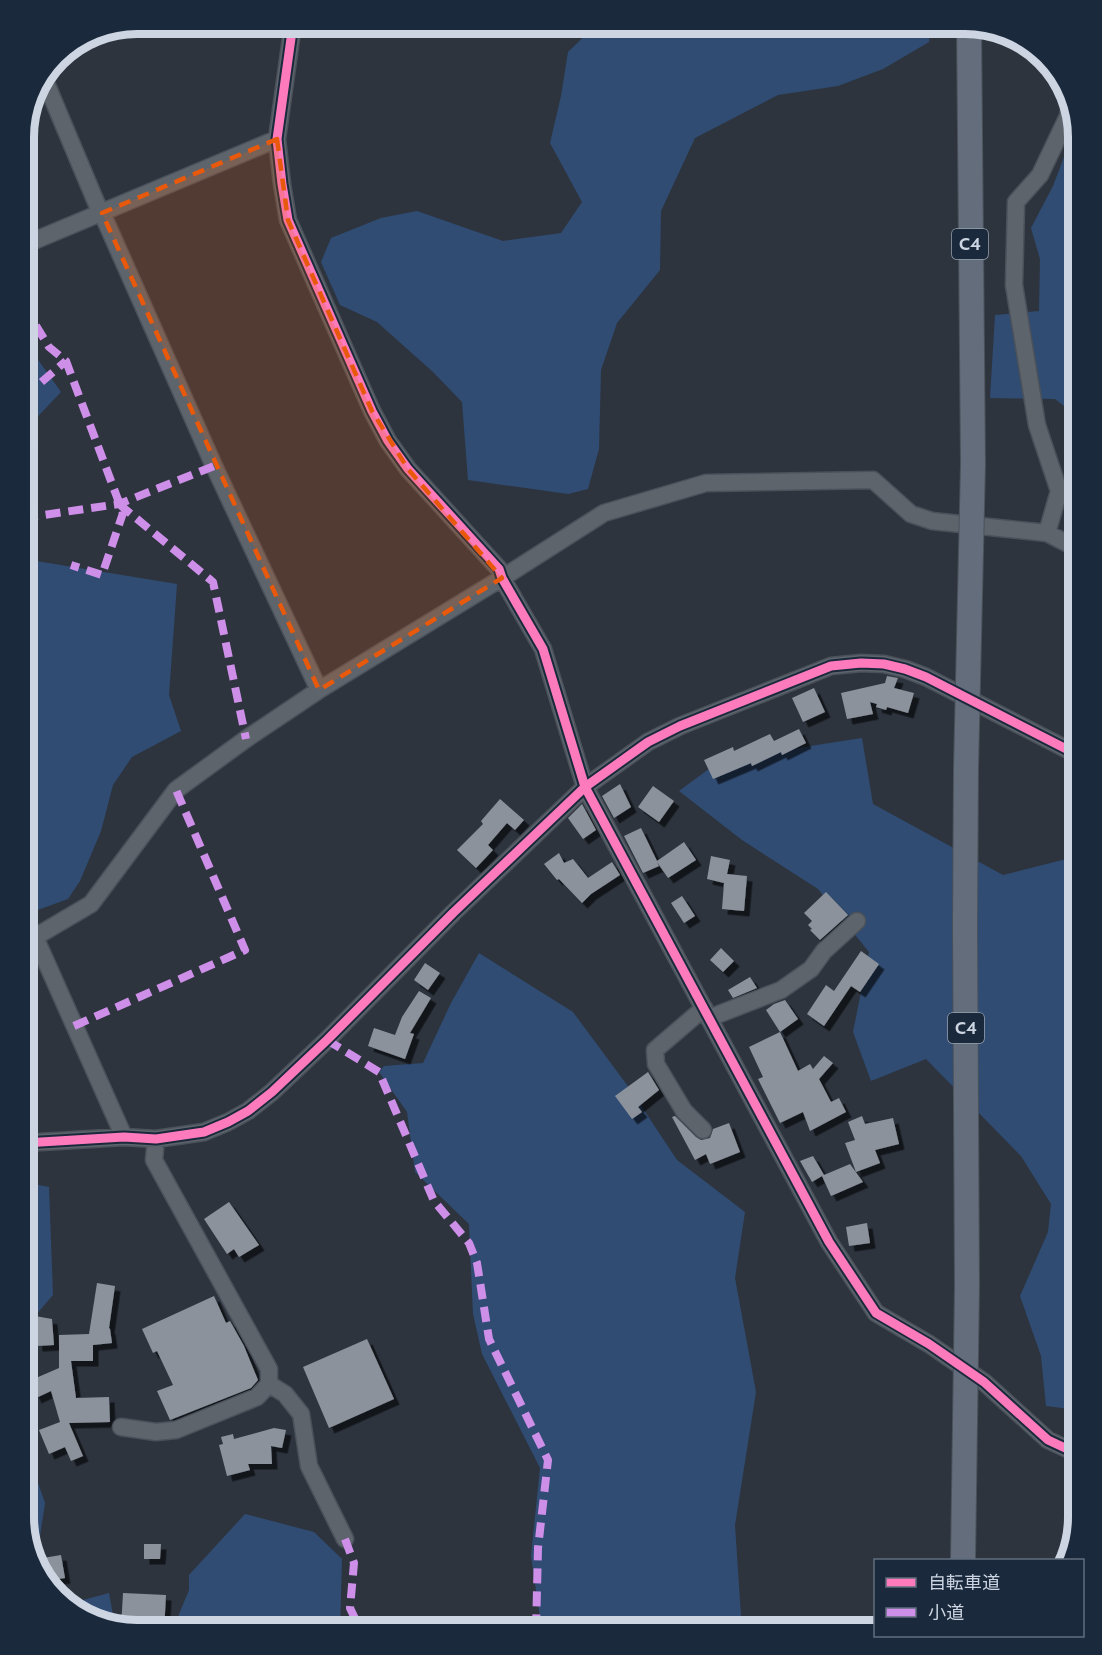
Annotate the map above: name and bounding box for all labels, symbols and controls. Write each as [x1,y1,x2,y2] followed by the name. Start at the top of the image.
[952,229,988,259] road number: C4
[948,1013,984,1043] road number: C4
[874,1559,1084,1637] legend
[928,1572,1000,1594] text: 自転車道
[928,1602,964,1624] text: 小道

